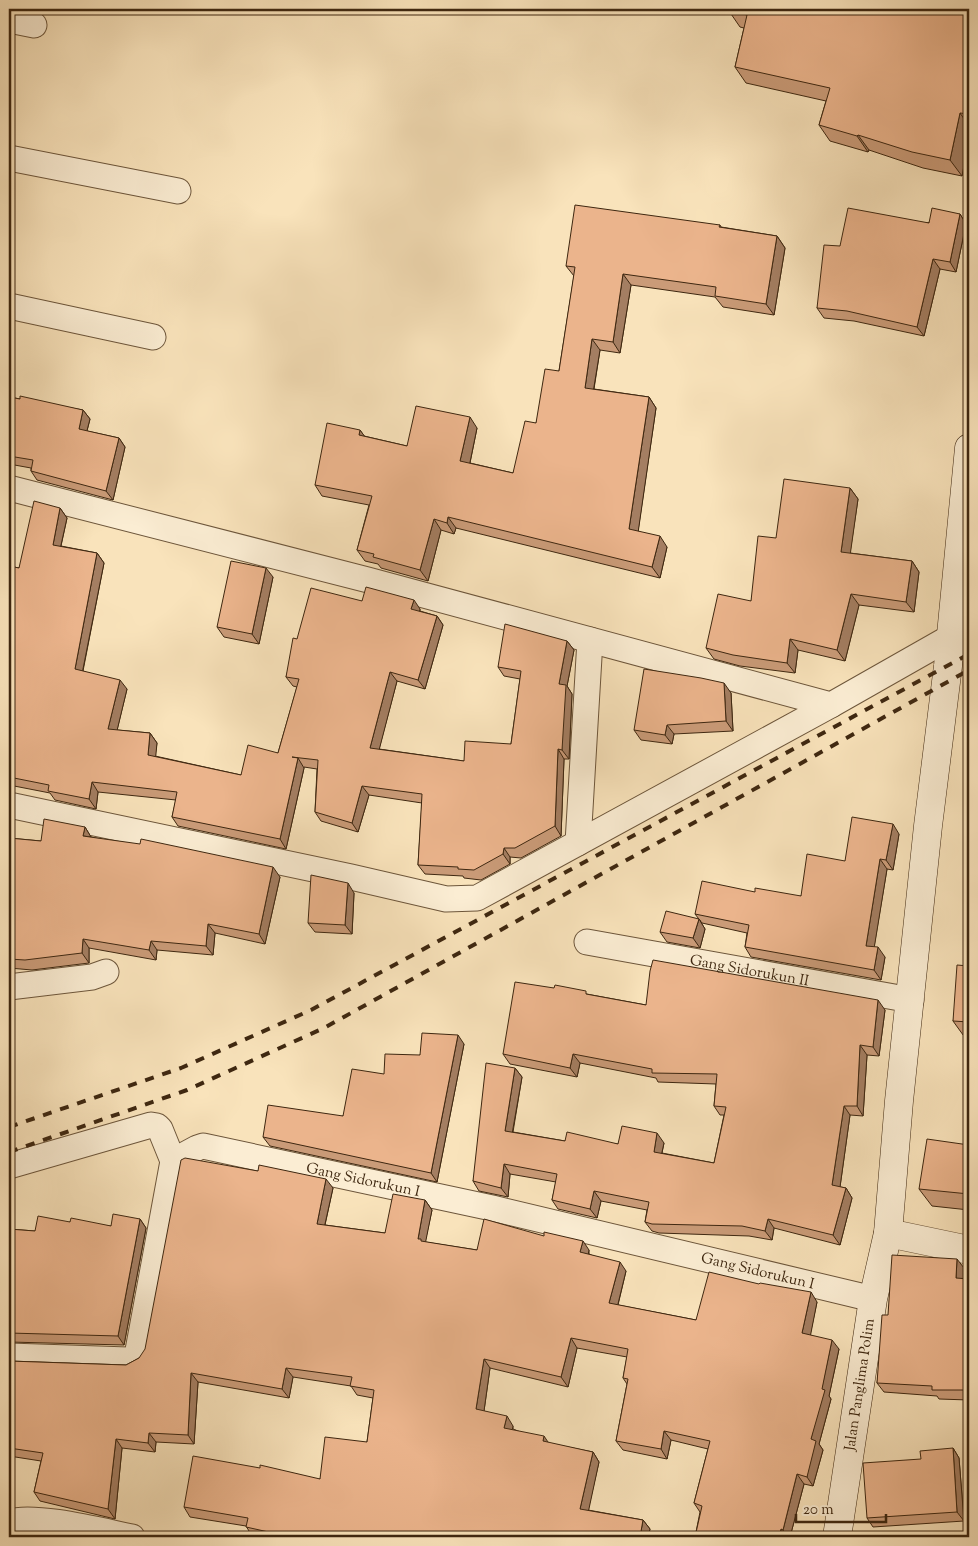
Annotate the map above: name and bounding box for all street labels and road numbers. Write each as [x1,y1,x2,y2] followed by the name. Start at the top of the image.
[688,950,811,992] street label: Gang Sidorukun II
[304,1158,422,1203] street label: Gang Sidorukun I
[699,1248,816,1295] street label: Gang Sidorukun I
[840,1317,880,1453] street label: Jalan Panglima Polim

